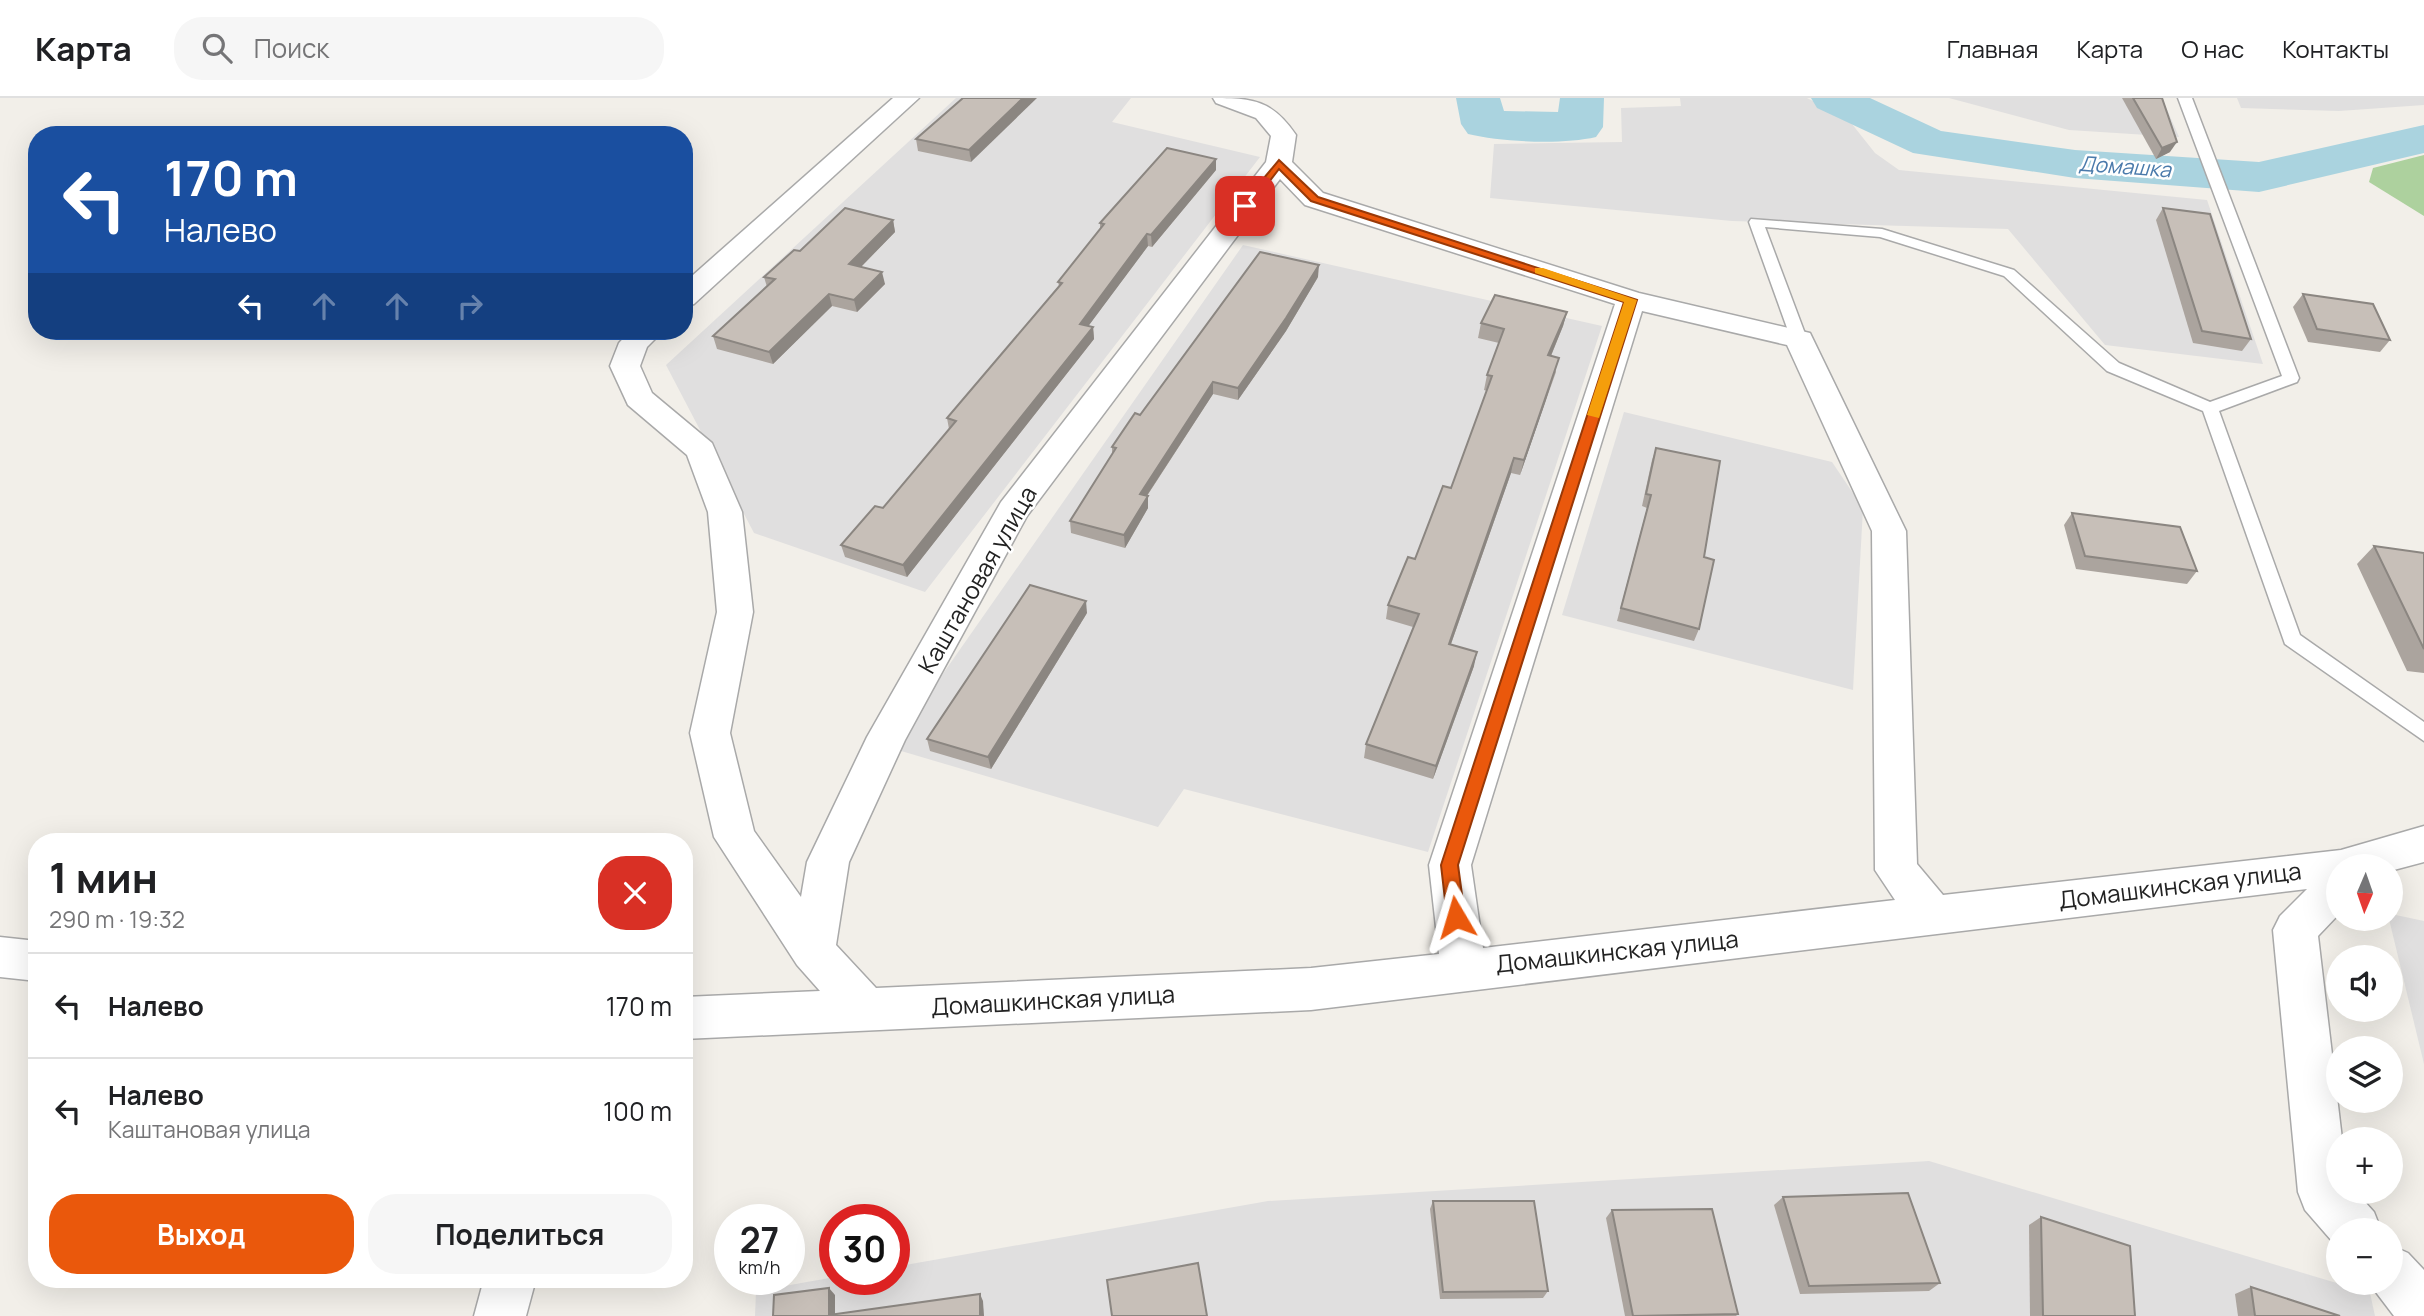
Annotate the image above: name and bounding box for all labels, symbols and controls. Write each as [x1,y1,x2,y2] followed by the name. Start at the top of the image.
[174,17,664,80] search box
[35,26,132,71] text: Карта
[198,29,236,67] icon: search
[254,30,329,66] text: Поиск
[1947,32,2038,65] text: Главная
[2076,32,2143,65] text: Карта
[2181,32,2244,65] text: О нас
[2282,32,2389,65] text: Контакты
[164,144,298,211] text: 170 m
[2078,149,2173,183] water label: Домашка
[49,154,140,245] icon: left
[1215,176,1275,236] pin
[1226,187,1264,225] icon: arrive
[164,208,277,252] text: Налево
[232,287,270,325] icon: left
[305,287,343,325] icon: ahead
[378,287,416,325] icon: ahead
[451,287,489,325] icon: right
[910,480,1044,679] street label: Каштановая улица
[49,848,158,906] text: 1 мин
[2057,853,2303,916] street label: Домашкинская улица
[2326,854,2403,931] north arrow
[2326,854,2403,1295] map controls
[598,856,672,930] button: close
[1419,880,1493,954] position arrow
[49,903,185,935] text: 290 m · 19:32
[1494,921,1740,980] street label: Домашкинская улица
[2326,945,2403,1022] button: sound
[930,977,1176,1022] street label: Домашкинская улица
[49,987,87,1025] icon: left
[108,988,204,1024] text: Налево
[606,988,672,1024] text: 170 m
[2326,1036,2403,1113] button: layers
[108,1077,204,1113] text: Налево
[49,1092,87,1130] icon: left
[603,1093,672,1129] text: 100 m
[108,1113,310,1145] text: Каштановая улица
[2326,1127,2403,1204] button: +
[49,1194,354,1274] button: Выход
[368,1194,672,1274] button: Поделиться
[819,1204,910,1295] speed limit sign: 30
[740,1216,779,1264] text: 27
[2326,1218,2403,1295] button: −
[739,1255,780,1279] text: km/h

